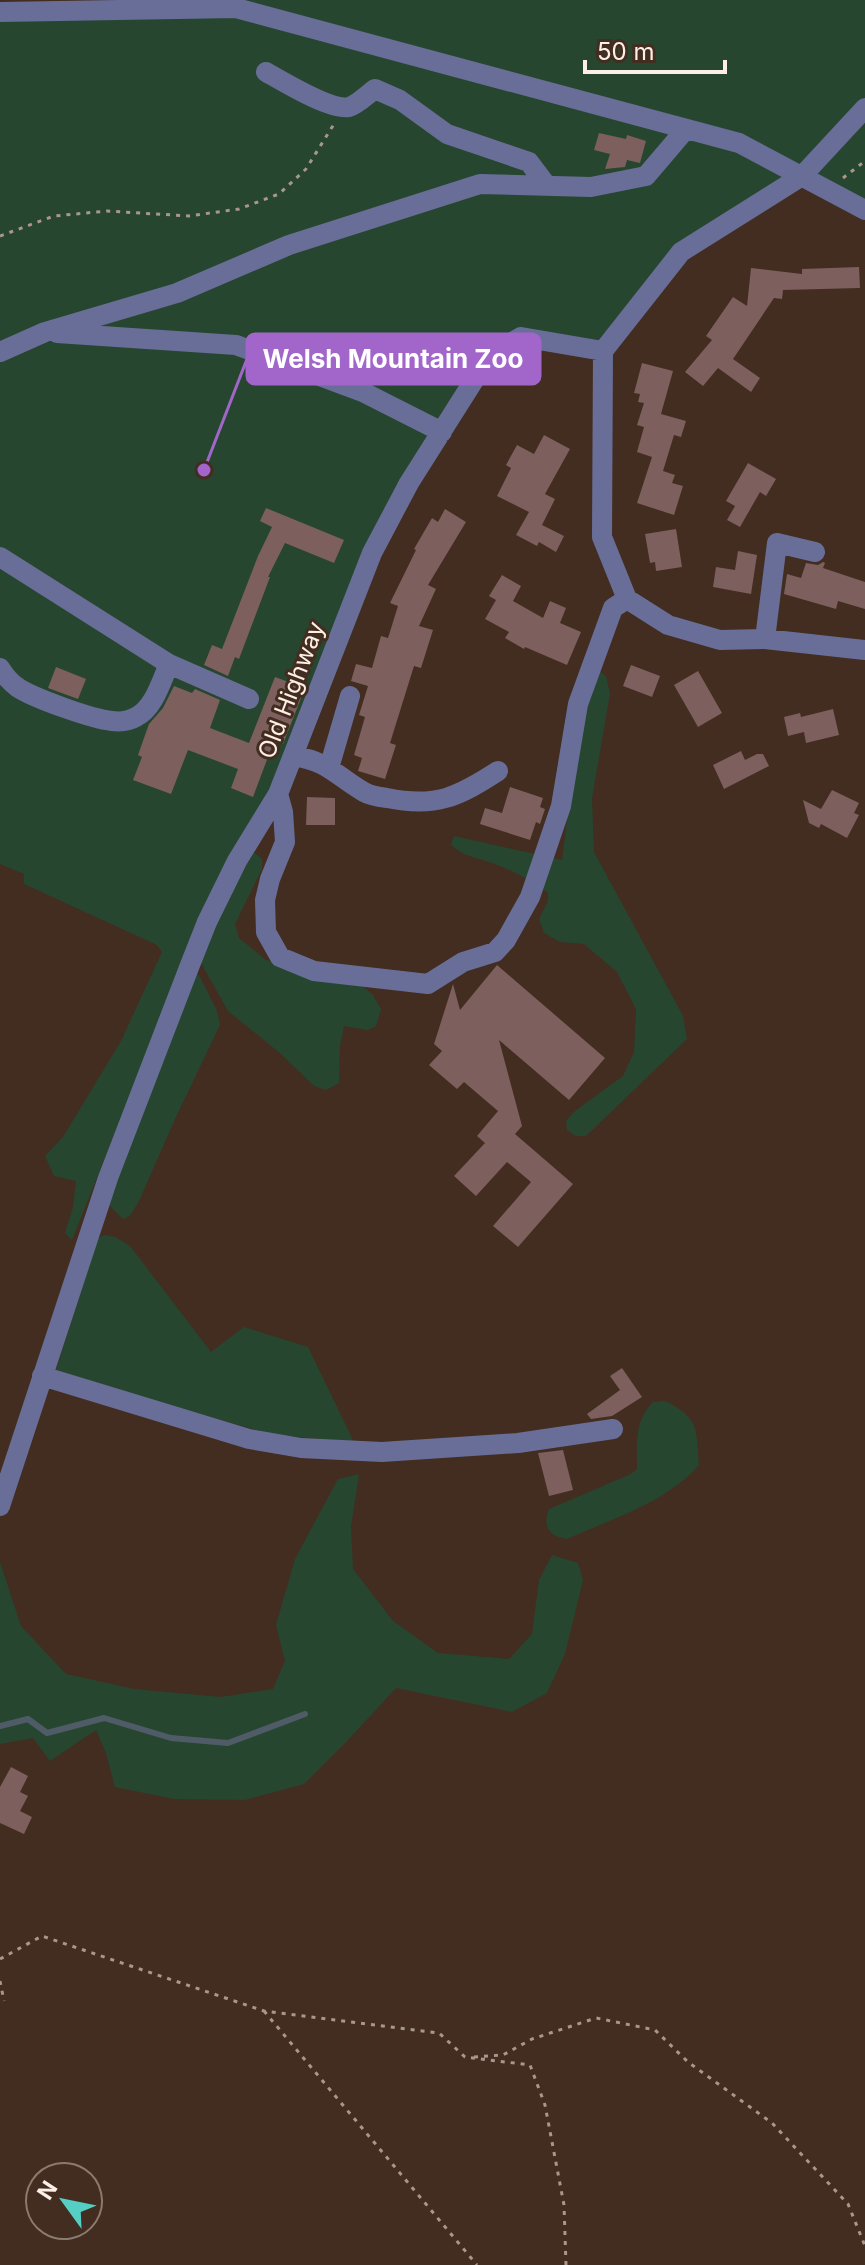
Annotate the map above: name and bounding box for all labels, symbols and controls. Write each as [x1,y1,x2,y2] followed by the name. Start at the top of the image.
[585,24,725,74] scale bar
[597,37,655,66] text: 50 m
[247,334,540,384] callout: Welsh Mountain Zoo
[263,343,523,374] text: Welsh Mountain Zoo
[252,617,330,763] street label: Old Highway
[24,2161,104,2241] north arrow
[32,2176,63,2204] text: N

